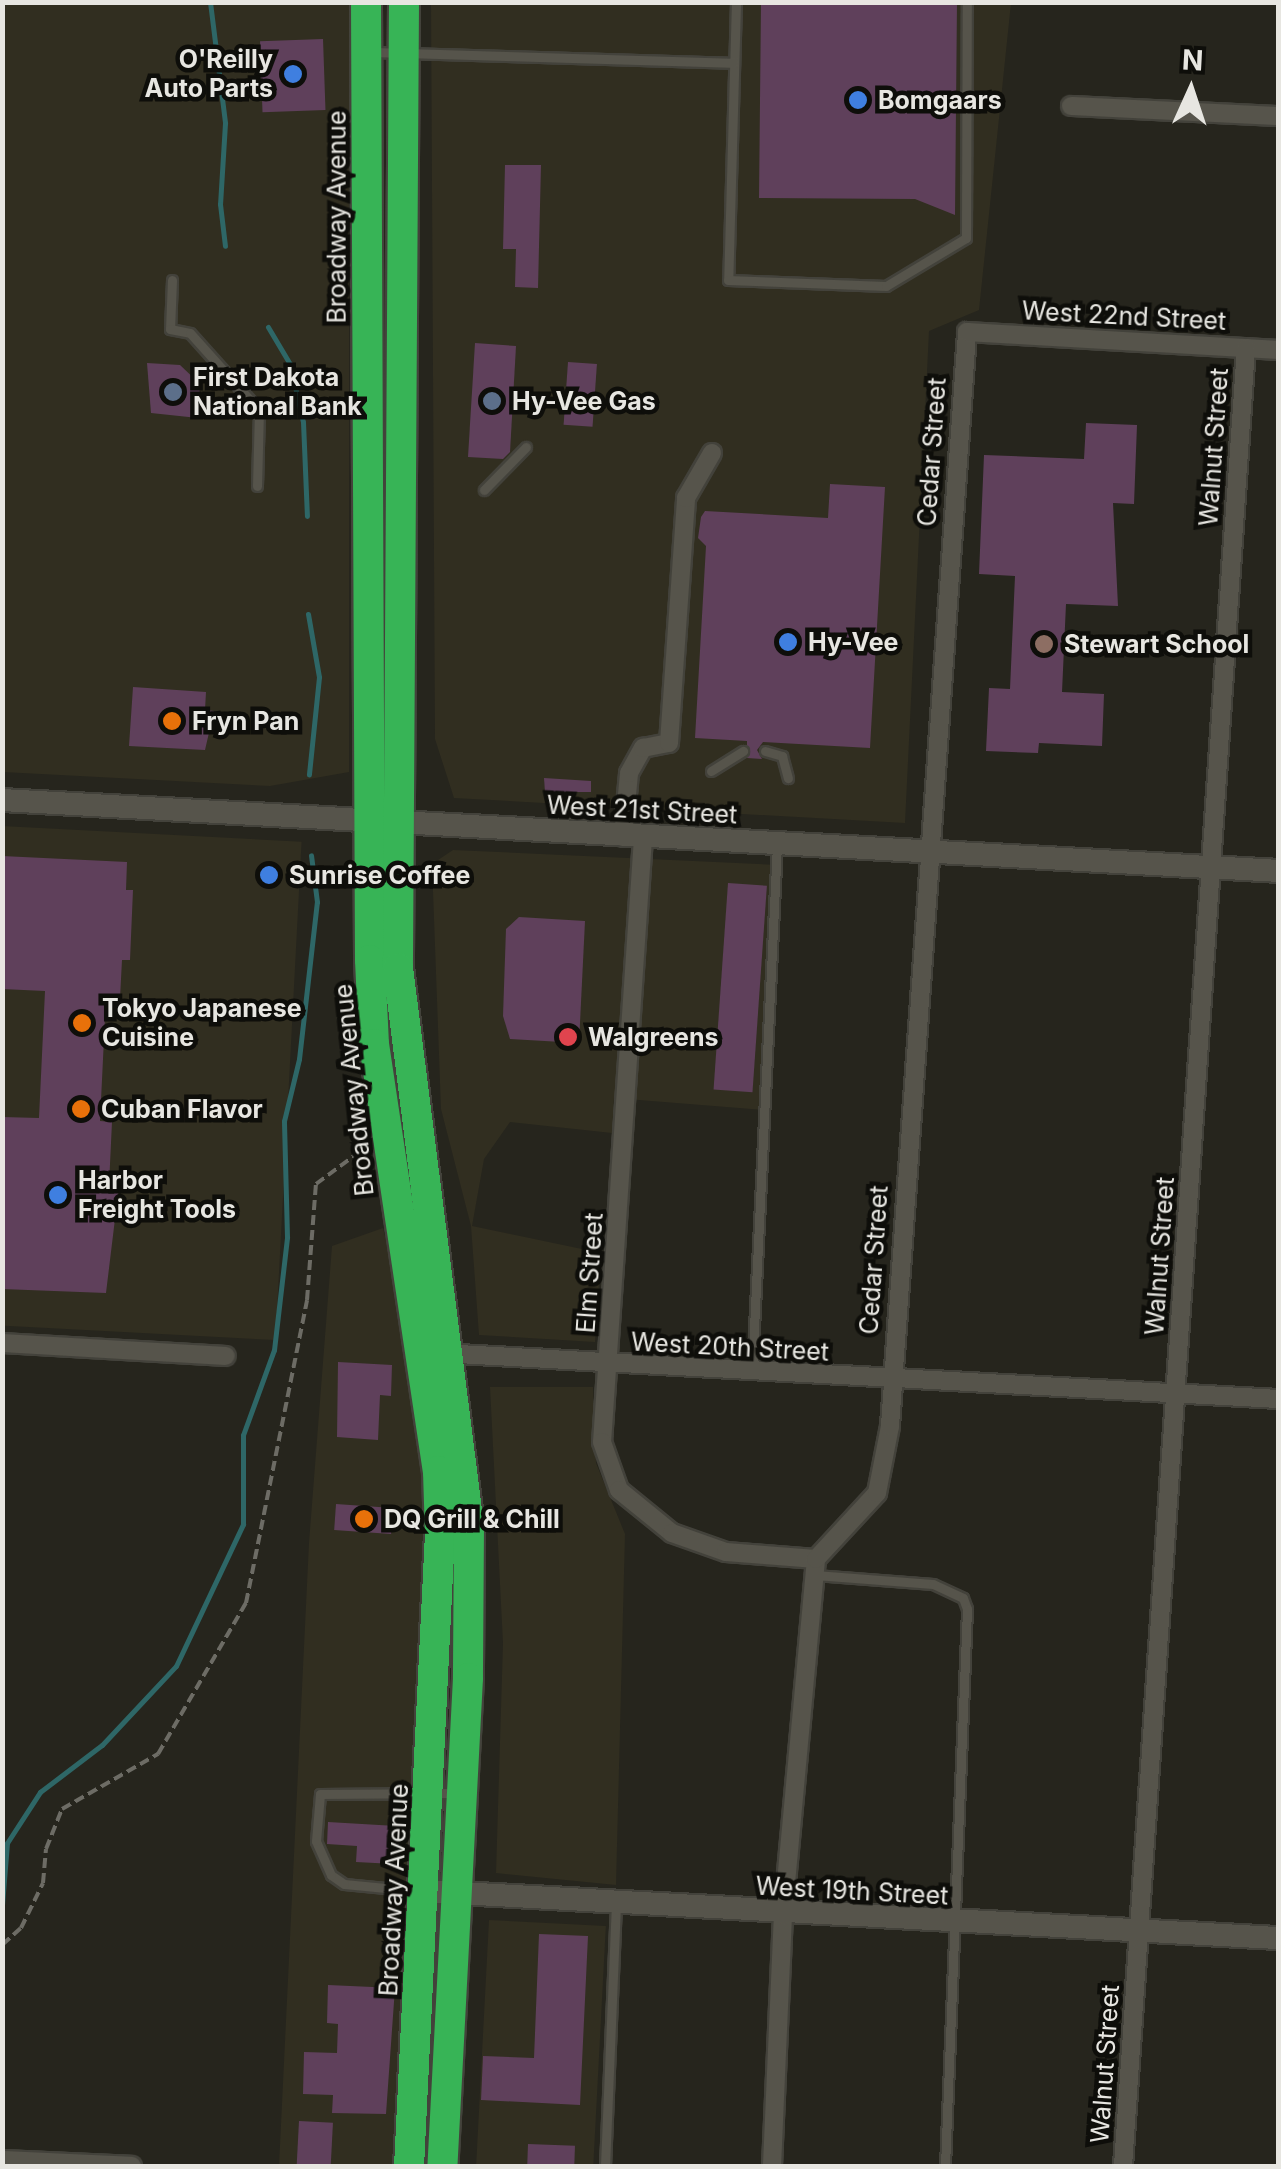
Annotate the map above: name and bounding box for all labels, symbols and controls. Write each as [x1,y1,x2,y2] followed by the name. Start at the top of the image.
[1141,40,1241,140] north arrow
[1181,43,1204,78] text: N
[145,45,273,104] place label: O'Reilly Auto Parts
[282,63,304,85] marker: O'Reilly Auto Parts
[878,85,1002,115] place label: Bomgaars
[847,89,869,111] marker: Bomgaars
[322,111,352,323] street label: Broadway Avenue
[1021,296,1227,336] street label: West 22nd Street
[193,363,362,422] place label: First Dakota National Bank
[1193,367,1235,527] street label: Walnut Street
[912,377,952,527] street label: Cedar Street
[162,381,184,403] marker: First Dakota National Bank
[512,386,656,416] place label: Hy-Vee Gas
[481,390,503,412] marker: Hy-Vee Gas
[808,627,898,657] place label: Hy-Vee
[1064,629,1249,659] place label: Stewart School
[777,631,799,653] marker: Hy-Vee
[1033,633,1055,655] marker: Stewart School
[192,706,299,736] place label: Fryn Pan
[161,710,183,732] marker: Fryn Pan
[546,790,738,830] street label: West 21st Street
[289,860,470,890] place label: Sunrise Coffee
[258,864,280,886] marker: Sunrise Coffee
[328,983,380,1197] street label: Broadway Avenue
[102,994,302,1053] place label: Tokyo Japanese Cuisine
[71,1012,93,1034] marker: Tokyo Japanese Cuisine
[588,1022,719,1052] place label: Walgreens
[557,1026,579,1048] marker: Walgreens
[101,1094,263,1124] place label: Cuban Flavor
[70,1098,92,1120] marker: Cuban Flavor
[78,1166,236,1225] place label: Harbor Freight Tools
[1139,1176,1181,1336] street label: Walnut Street
[47,1184,69,1206] marker: Harbor Freight Tools
[854,1185,894,1335] street label: Cedar Street
[571,1212,609,1334] street label: Elm Street
[630,1327,830,1367] street label: West 20th Street
[384,1504,560,1534] place label: DQ Grill & Chill
[353,1508,375,1530] marker: DQ Grill & Chill
[373,1783,415,1997] street label: Broadway Avenue
[755,1871,949,1911] street label: West 19th Street
[1084,1984,1126,2144] street label: Walnut Street

